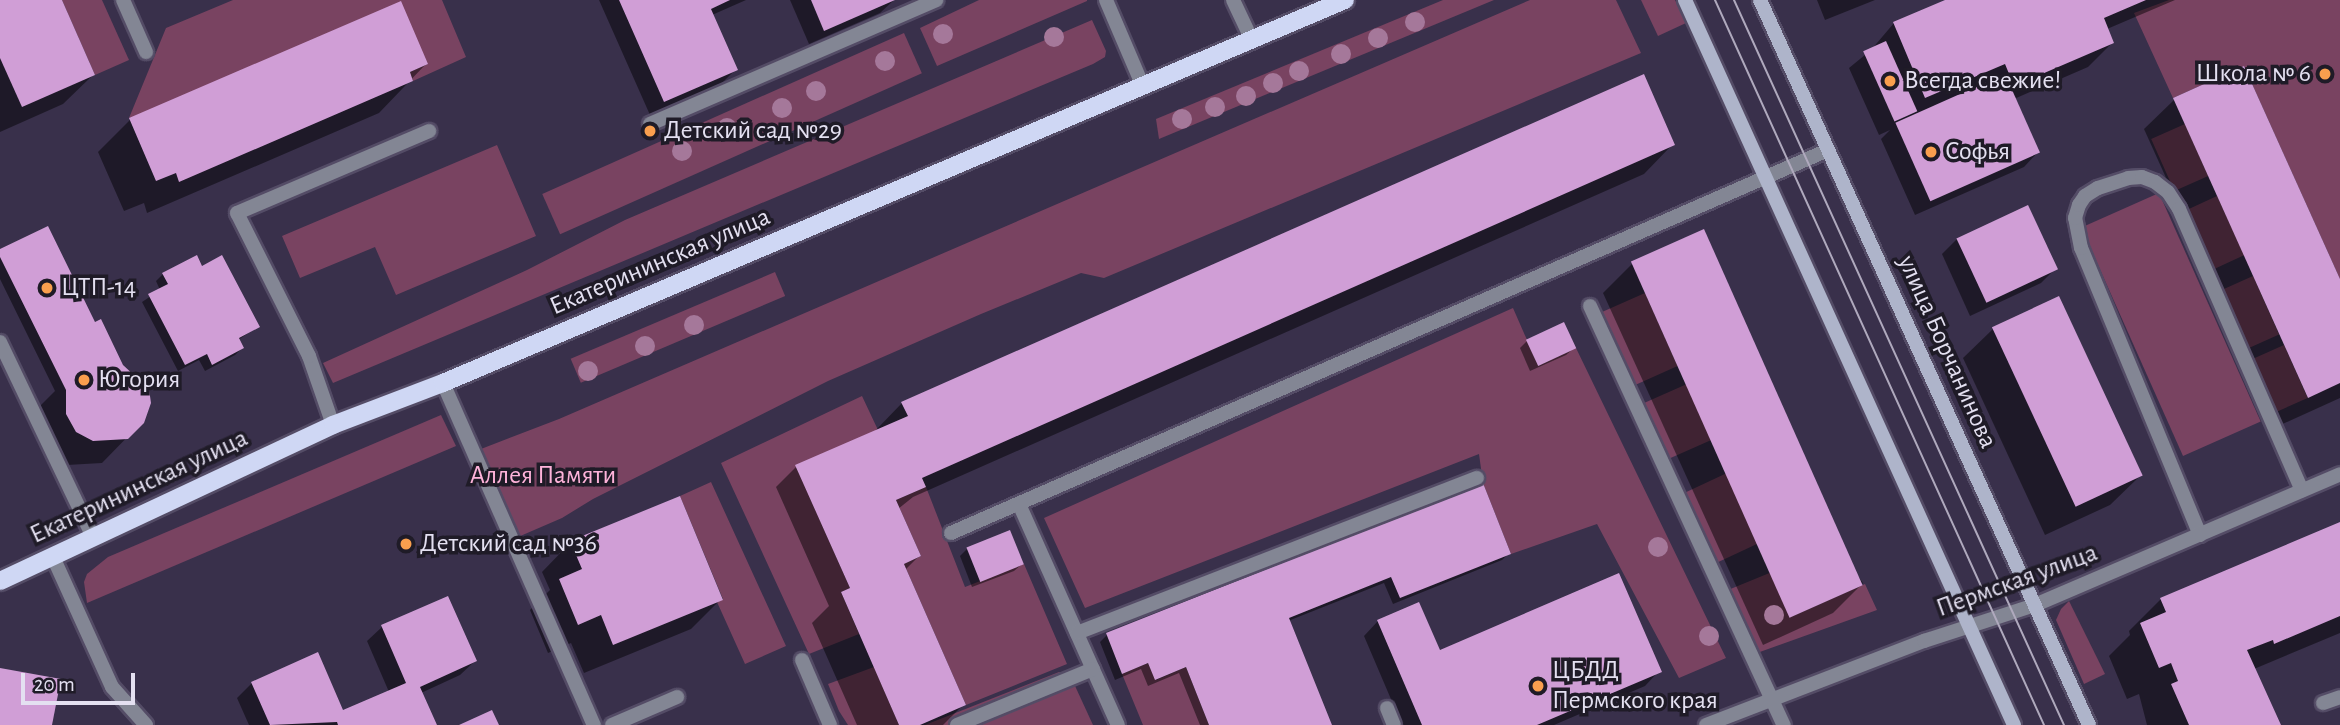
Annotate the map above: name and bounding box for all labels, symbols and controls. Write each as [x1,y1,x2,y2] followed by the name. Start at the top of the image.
[2196,58,2311,90] place label: Школа № 6
[1904,65,2061,97] place label: Всегда свежие!
[2317,66,2333,82] marker: Школа № 6
[1882,73,1898,89] marker: Всегда свежие!
[664,115,842,147] place label: Детский сад №29
[642,123,658,139] marker: Детский сад №29
[1945,136,2010,168] place label: Софья
[1923,144,1939,160] marker: Софья
[545,201,775,323] street label: Екатерининская улица
[1890,251,2004,453] street label: улица Борчанинова
[61,272,136,304] place label: ЦТП-14
[39,280,55,296] marker: ЦТП-14
[98,364,180,396] place label: Югория
[76,372,92,388] marker: Югория
[25,423,253,551] street label: Екатерининская улица
[470,460,616,492] park label: Аллея Памяти
[420,528,597,560] place label: Детский сад №36
[398,536,414,552] marker: Детский сад №36
[1932,537,2102,625] street label: Пермская улица
[1552,655,1718,716] place label: ЦБДД Пермского края
[24,658,138,702] scale bar
[34,674,75,695] text: 20 m
[1530,678,1546,694] marker: ЦБДД Пермского края

